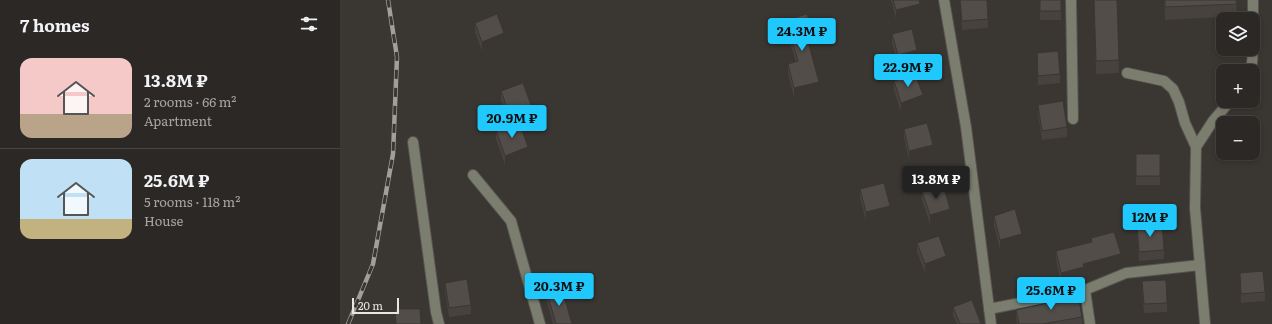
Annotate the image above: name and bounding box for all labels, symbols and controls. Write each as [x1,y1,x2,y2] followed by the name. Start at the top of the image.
[20,12,90,37] text: 7 homes
[1216,12,1260,160] map controls
[1216,12,1260,56] button: layers
[298,13,320,35] icon: filters
[765,18,839,52] pin: 24.3M ₽
[777,21,827,40] text: 24.3M ₽
[871,54,945,88] pin: 22.9M ₽
[883,57,933,76] text: 22.9M ₽
[1216,64,1260,108] button: +
[144,67,208,92] text: 13.8M ₽
[52,74,100,122] icon: home
[144,92,237,111] text: 2 rooms · 66 m²
[475,105,549,139] pin: 20.9M ₽
[487,108,537,127] text: 20.9M ₽
[144,111,212,130] text: Apartment
[1216,116,1260,160] button: −
[899,166,973,200] pin: 13.8M ₽
[144,167,209,192] text: 25.6M ₽
[912,169,960,188] text: 13.8M ₽
[52,175,100,223] icon: home
[144,192,240,211] text: 5 rooms · 118 m²
[1122,204,1178,238] pin: 12M ₽
[1132,207,1168,226] text: 12M ₽
[144,211,183,230] text: House
[522,273,596,307] pin: 20.3M ₽
[534,276,584,295] text: 20.3M ₽
[1014,277,1088,311] pin: 25.6M ₽
[1026,280,1076,299] text: 25.6M ₽
[352,296,399,315] scale bar
[358,297,383,313] text: 20 m

